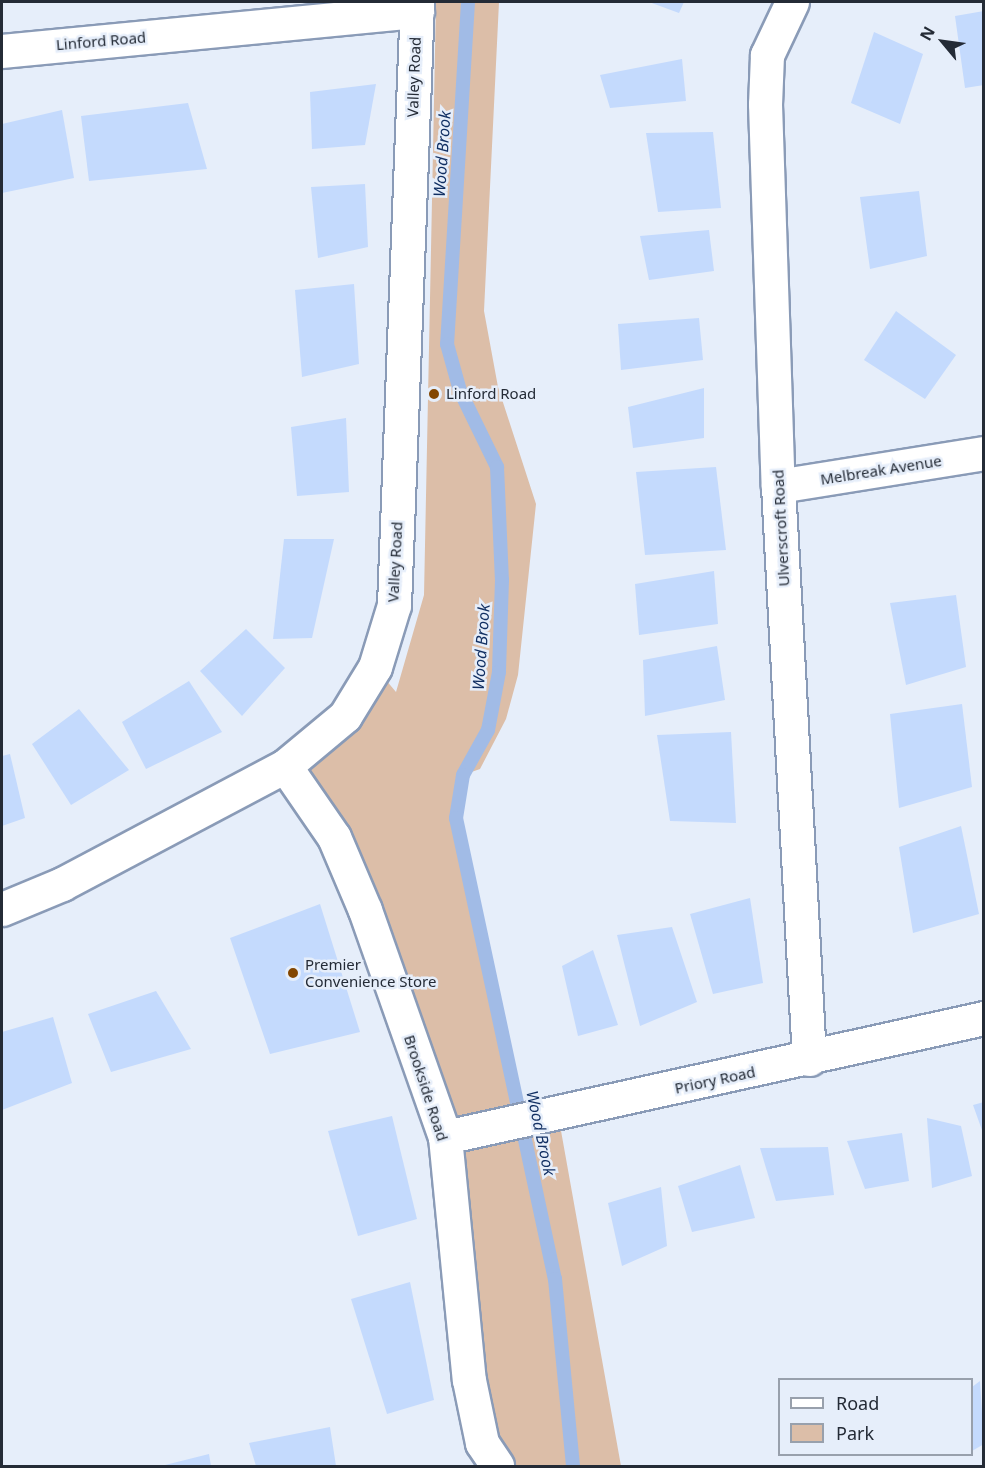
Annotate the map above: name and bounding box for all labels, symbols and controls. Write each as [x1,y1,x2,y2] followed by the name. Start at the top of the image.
[913,12,973,72] north arrow
[914,22,940,44] text: N
[55,28,147,54] street label: Linford Road
[404,36,424,118] street label: Valley Road
[429,110,455,198] water label: Wood Brook
[446,385,536,403] place label: Linford Road
[427,387,441,401] marker: Linford Road
[819,452,943,488] street label: Melbreak Avenue
[769,469,793,587] street label: Ulverscroft Road
[384,521,406,603] street label: Valley Road
[468,603,494,691] water label: Wood Brook
[305,955,436,990] place label: Premier Convenience Store
[286,966,300,980] marker: Premier Convenience Store
[400,1033,452,1143] street label: Brookside Road
[673,1063,757,1097] street label: Priory Road
[523,1089,559,1177] water label: Wood Brook
[778,1378,973,1456] legend
[836,1391,879,1415] text: Road
[836,1421,874,1445] text: Park

